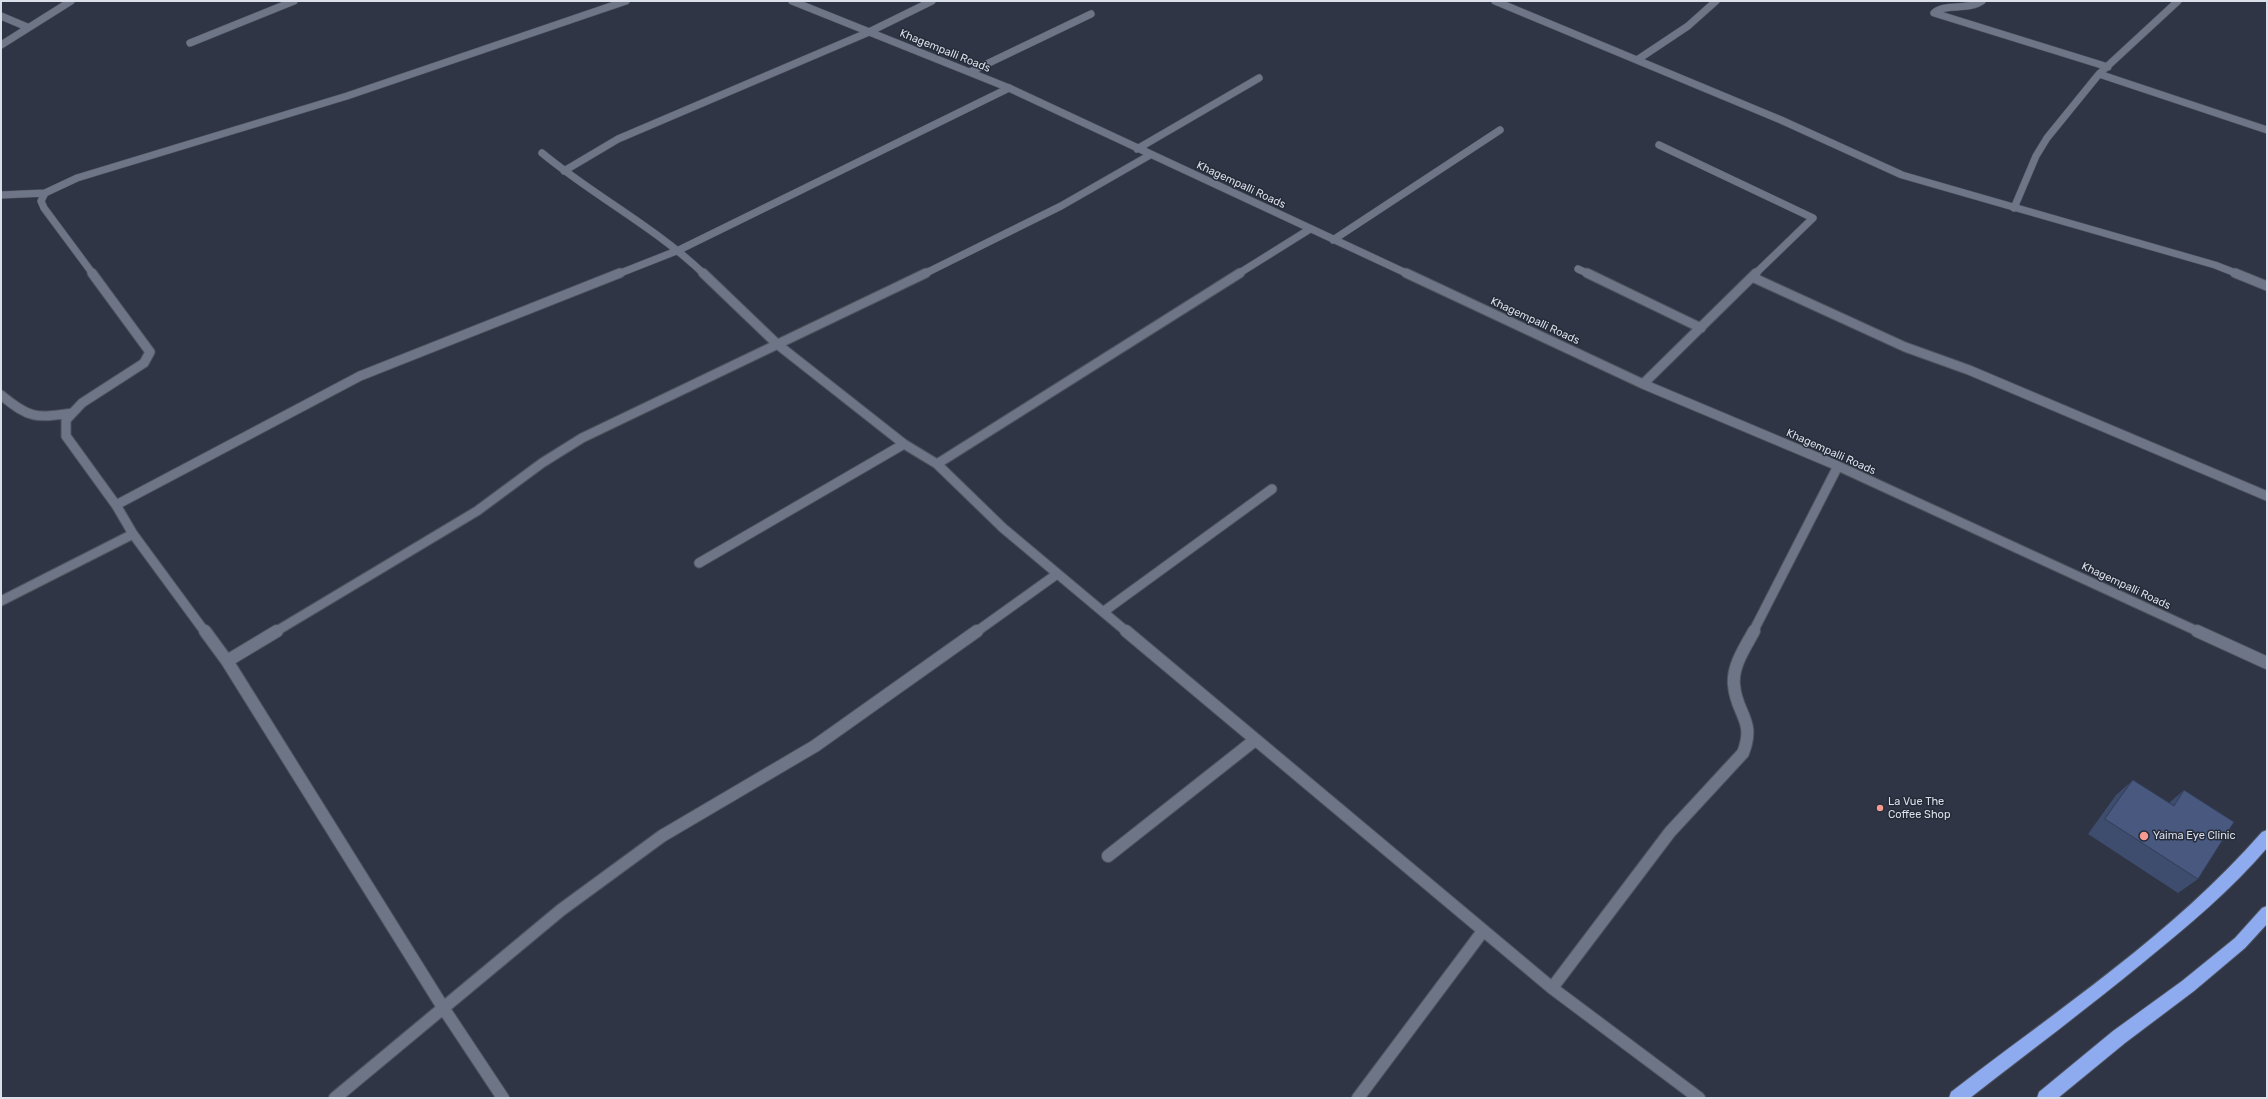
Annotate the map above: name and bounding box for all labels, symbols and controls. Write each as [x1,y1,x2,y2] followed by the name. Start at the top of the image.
[898,27,992,75] street label: Khagempalli Roads
[1194,159,1288,211] street label: Khagempalli Roads
[1488,295,1582,347] street label: Khagempalli Roads
[1784,426,1878,478] street label: Khagempalli Roads
[2079,560,2173,612] street label: Khagempalli Roads
[1888,795,1950,821] place label: La Vue The Coffee Shop
[1875,803,1885,813] marker: La Vue The Coffee Shop
[2153,829,2236,843] place label: Yaima Eye Clinic
[2138,830,2150,842] marker: Yaima Eye Clinic

